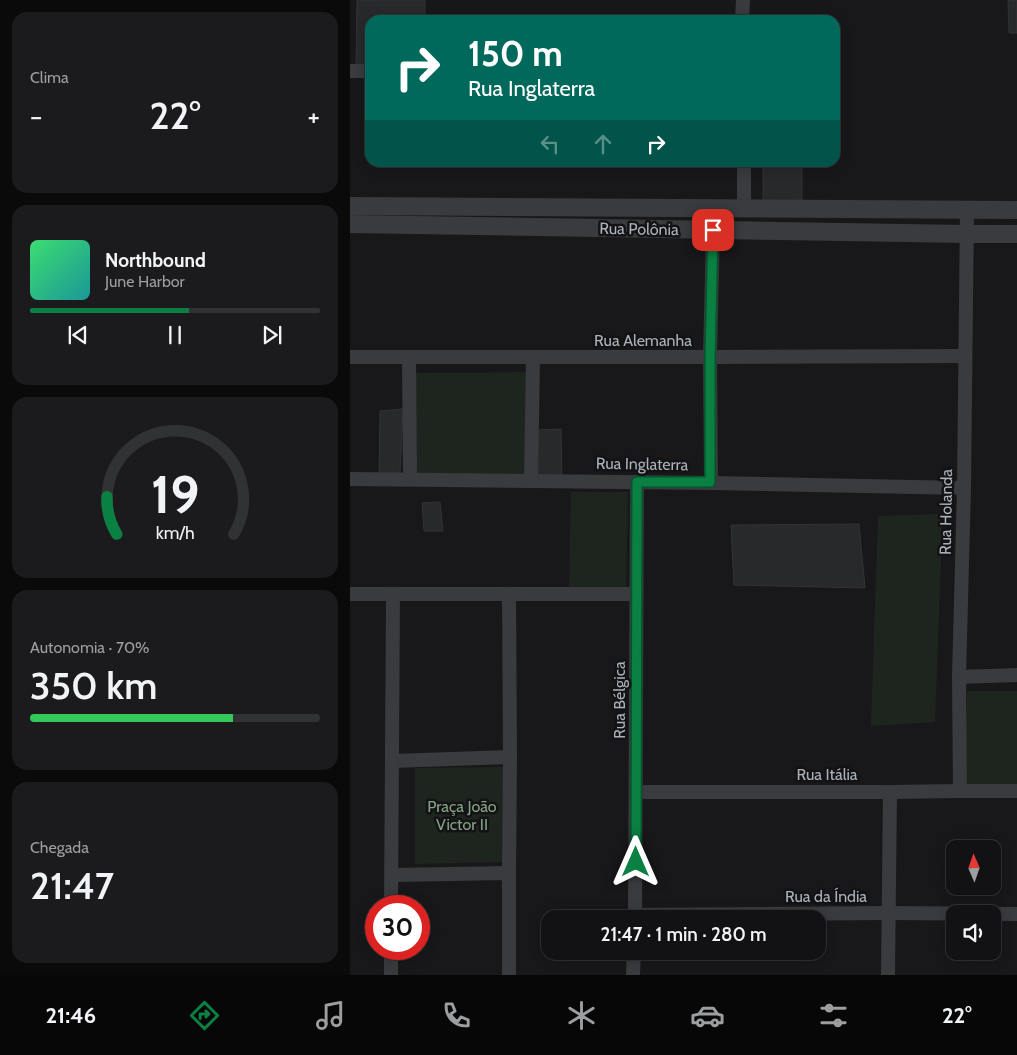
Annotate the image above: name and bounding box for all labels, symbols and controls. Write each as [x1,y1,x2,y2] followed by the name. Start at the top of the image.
[468,32,563,75] text: 150 m
[385,35,450,100] icon: right
[30,68,69,87] text: Clima
[468,75,595,102] text: Rua Inglaterra
[149,92,201,139] text: 22°
[30,99,42,133] text: −
[308,99,320,133] text: +
[536,130,564,158] icon: left
[589,130,617,158] icon: ahead
[642,130,670,158] icon: right
[692,209,734,251] pin
[699,216,727,244] icon: arrive
[599,219,679,239] street label: Rua Polônia
[105,249,206,272] text: Northbound
[105,272,185,291] text: June Harbor
[64,321,92,349] icon: previous
[161,321,189,349] icon: pause
[258,321,286,349] icon: next
[594,331,692,350] street label: Rua Alemanha
[596,454,689,474] street label: Rua Inglaterra
[151,463,199,526] text: 19
[936,469,956,555] street label: Rua Holanda
[155,522,195,543] text: km/h
[30,638,150,657] text: Autonomia · 70%
[610,661,629,739] street label: Rua Bélgica
[30,662,157,709] text: 350 km
[797,765,858,784] street label: Rua Itália
[427,797,497,834] park label: Praça João Victor II
[609,835,661,887] position arrow
[30,838,89,857] text: Chegada
[946,840,1001,895] north arrow
[946,840,1001,960] map controls
[30,862,114,909] text: 21:47
[785,887,867,906] street label: Rua da Índia
[365,895,430,960] speed limit sign: 30
[946,905,1001,960] button: sound
[600,923,767,946] text: 21:47 · 1 min · 280 m
[187,998,222,1033] icon: directions
[313,998,348,1033] icon: music
[439,998,474,1033] icon: phone
[564,998,599,1033] icon: climate
[690,998,725,1033] icon: car
[816,998,851,1033] icon: filters
[45,1002,96,1029] text: 21:46
[942,1002,972,1029] text: 22°

